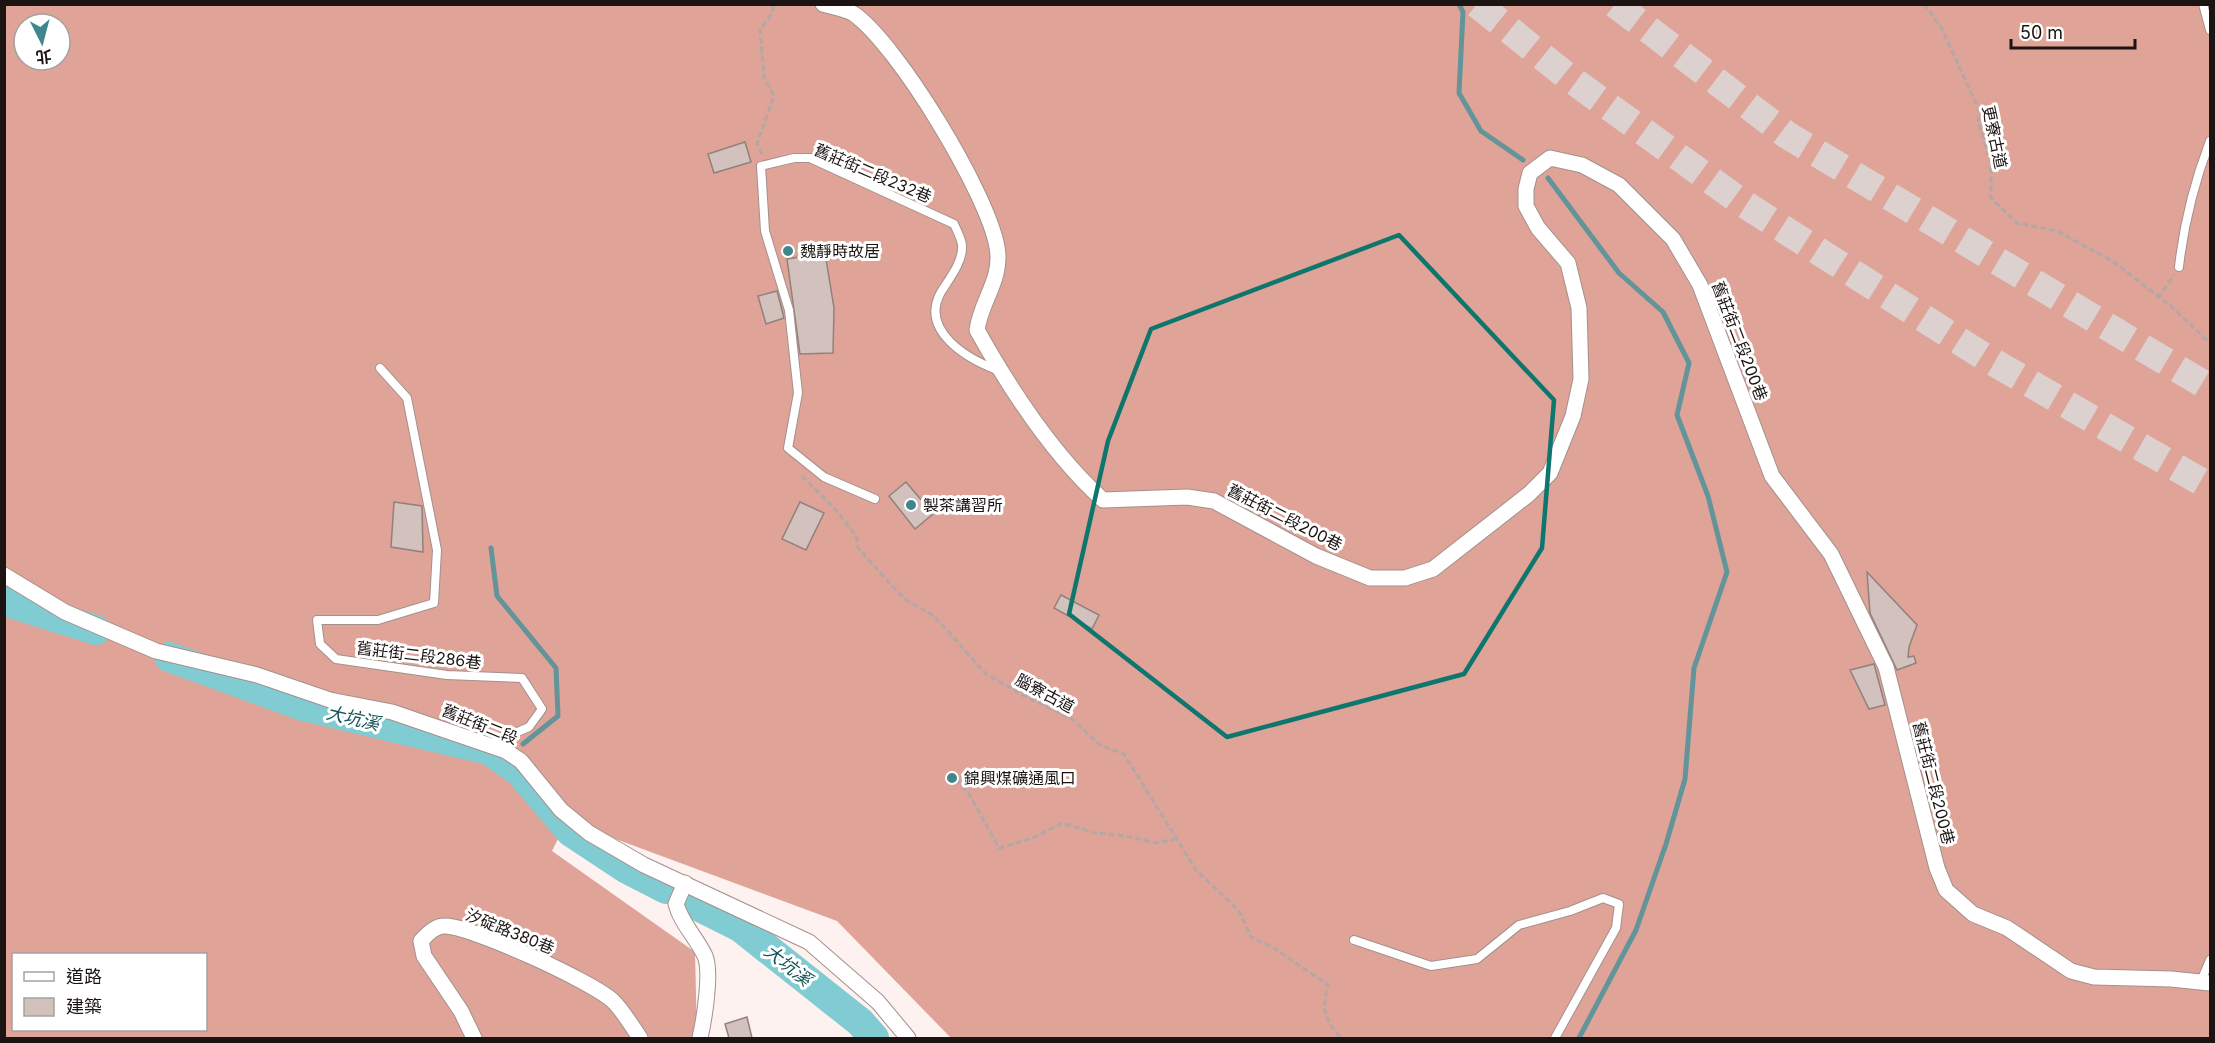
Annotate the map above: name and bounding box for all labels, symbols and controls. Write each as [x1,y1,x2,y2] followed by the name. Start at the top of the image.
[12,12,72,72] north arrow
[2011,12,2136,50] scale bar
[2020,22,2063,43] text: 50 m
[35,46,53,68] text: 北
[1979,104,2011,170] street label: 更寮古道
[811,139,935,207] street label: 舊莊街二段232巷
[800,241,880,261] place label: 魏靜時故居
[781,244,795,258] marker: 魏靜時故居
[1708,279,1772,403] street label: 舊莊街二段200巷
[1224,479,1346,555] street label: 舊莊街二段200巷
[923,495,1003,515] place label: 製茶講習所
[904,498,918,512] marker: 製茶講習所
[355,637,483,673] street label: 舊莊街二段286巷
[1012,669,1078,717] street label: 腦寮古道
[439,700,521,748] street label: 舊莊街二段
[324,702,385,735] water label: 大坑溪
[1909,719,1959,847] street label: 舊莊街二段200巷
[964,768,1076,788] place label: 錦興煤礦通風口
[945,771,959,785] marker: 錦興煤礦通風口
[463,904,557,958] street label: 汐碇路380巷
[760,940,818,992] water label: 大坑溪
[12,953,207,1031] legend
[66,966,102,987] text: 道路
[66,996,102,1017] text: 建築

